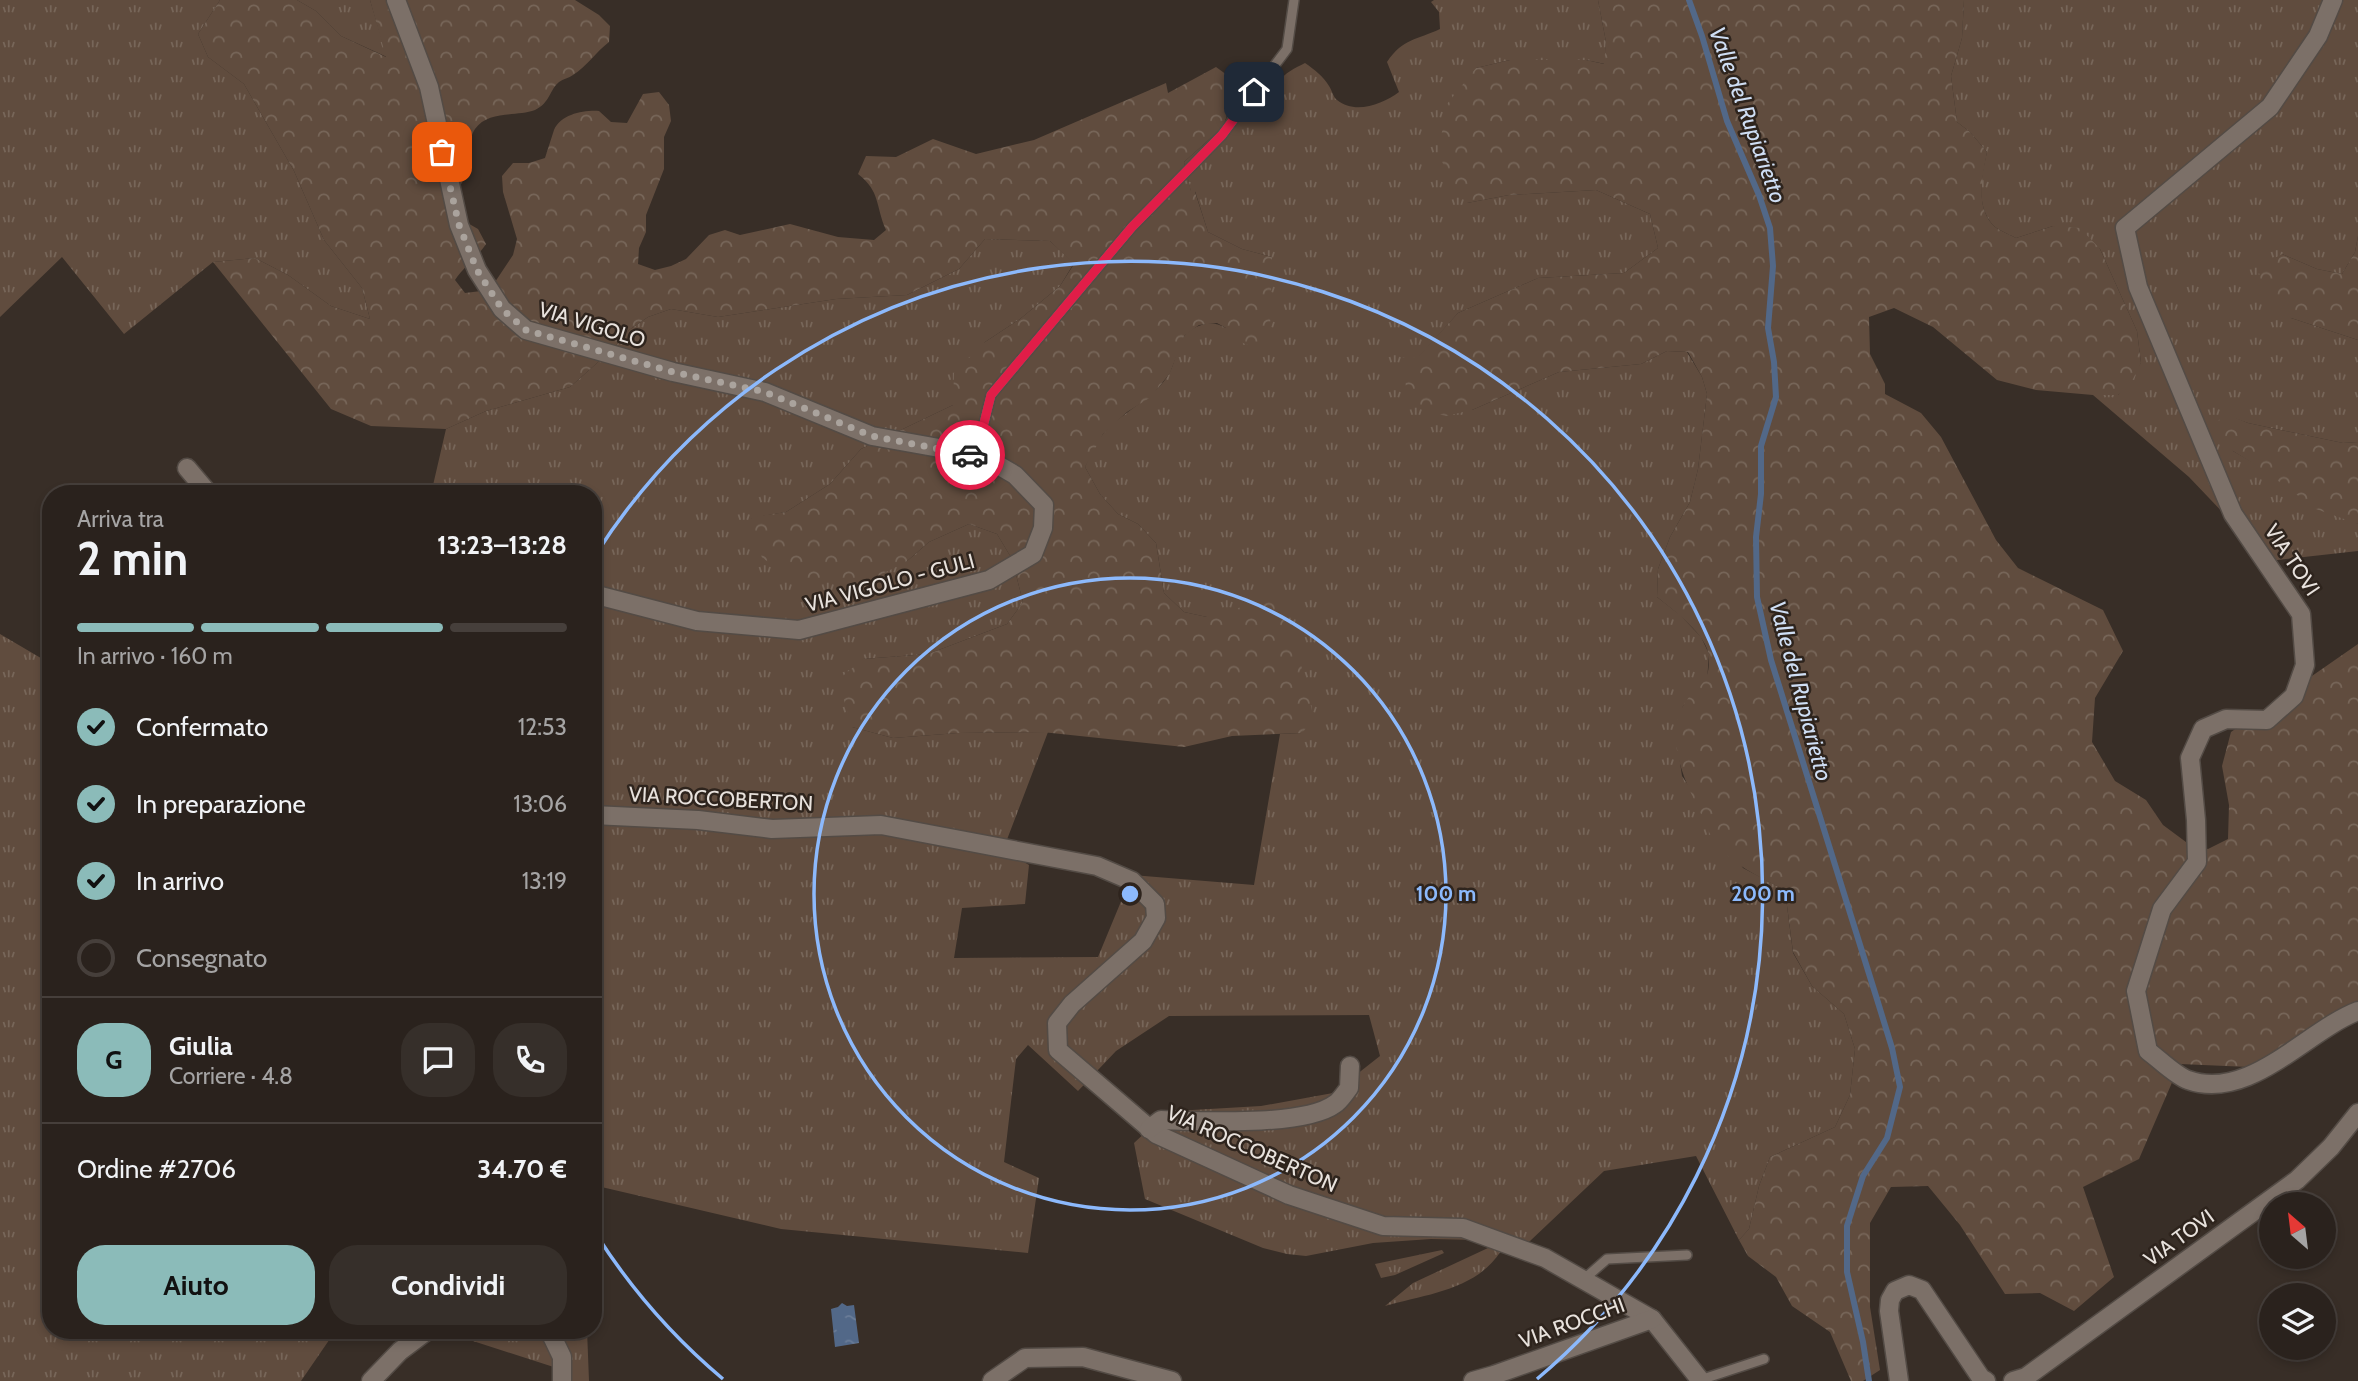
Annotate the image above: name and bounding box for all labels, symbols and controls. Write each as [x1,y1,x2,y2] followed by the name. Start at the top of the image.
[1703,23,1793,207] water label: Valle del Rupiarietto
[1224,62,1284,122] pin
[1235,73,1273,111] icon: home
[412,122,472,182] pin
[423,133,461,171] icon: bag
[536,296,649,353] street label: VIA VIGOLO
[935,420,1005,490] courier
[951,436,989,474] icon: car
[77,505,164,533] text: Arriva tra
[2260,519,2325,600] street label: VIA TOVI
[437,529,567,561] text: 13:23–13:28
[77,531,188,587] text: 2 min
[803,548,977,617] street label: VIA VIGOLO - GULI
[1764,598,1838,784] water label: Valle del Rupiarietto
[77,642,233,670] text: In arrivo · 160 m
[77,708,115,746] icon: check
[136,711,268,743] text: Confermato
[518,713,567,741] text: 12:53
[628,781,814,816] street label: VIA ROCCOBERTON
[77,785,115,823] icon: check
[136,788,306,820] text: In preparazione
[513,790,567,818] text: 13:06
[77,862,115,900] icon: check
[136,865,224,897] text: In arrivo
[522,867,567,895] text: 13:19
[1416,881,1476,906] text: 100 m
[1731,881,1795,906] text: 200 m
[1118,882,1142,906] centre of rings
[136,942,267,974] text: Consegnato
[401,1023,475,1097] button: chat
[493,1023,567,1097] button: phone
[169,1030,233,1062] text: Giulia
[105,1044,123,1076] text: G
[169,1062,293,1090] text: Corriere · 4.8
[1163,1100,1341,1197] street label: VIA ROCCOBERTON
[77,1153,236,1185] text: Ordine #2706
[477,1153,567,1185] text: 34.70 €
[2259,1192,2336,1269] north arrow
[2259,1192,2336,1360] map controls
[2139,1204,2219,1271] street label: VIA TOVI
[77,1245,315,1325] button: Aiuto
[329,1245,567,1325] button: Condividi
[2259,1283,2336,1360] button: layers
[1516,1292,1628,1353] street label: VIA ROCCHI

